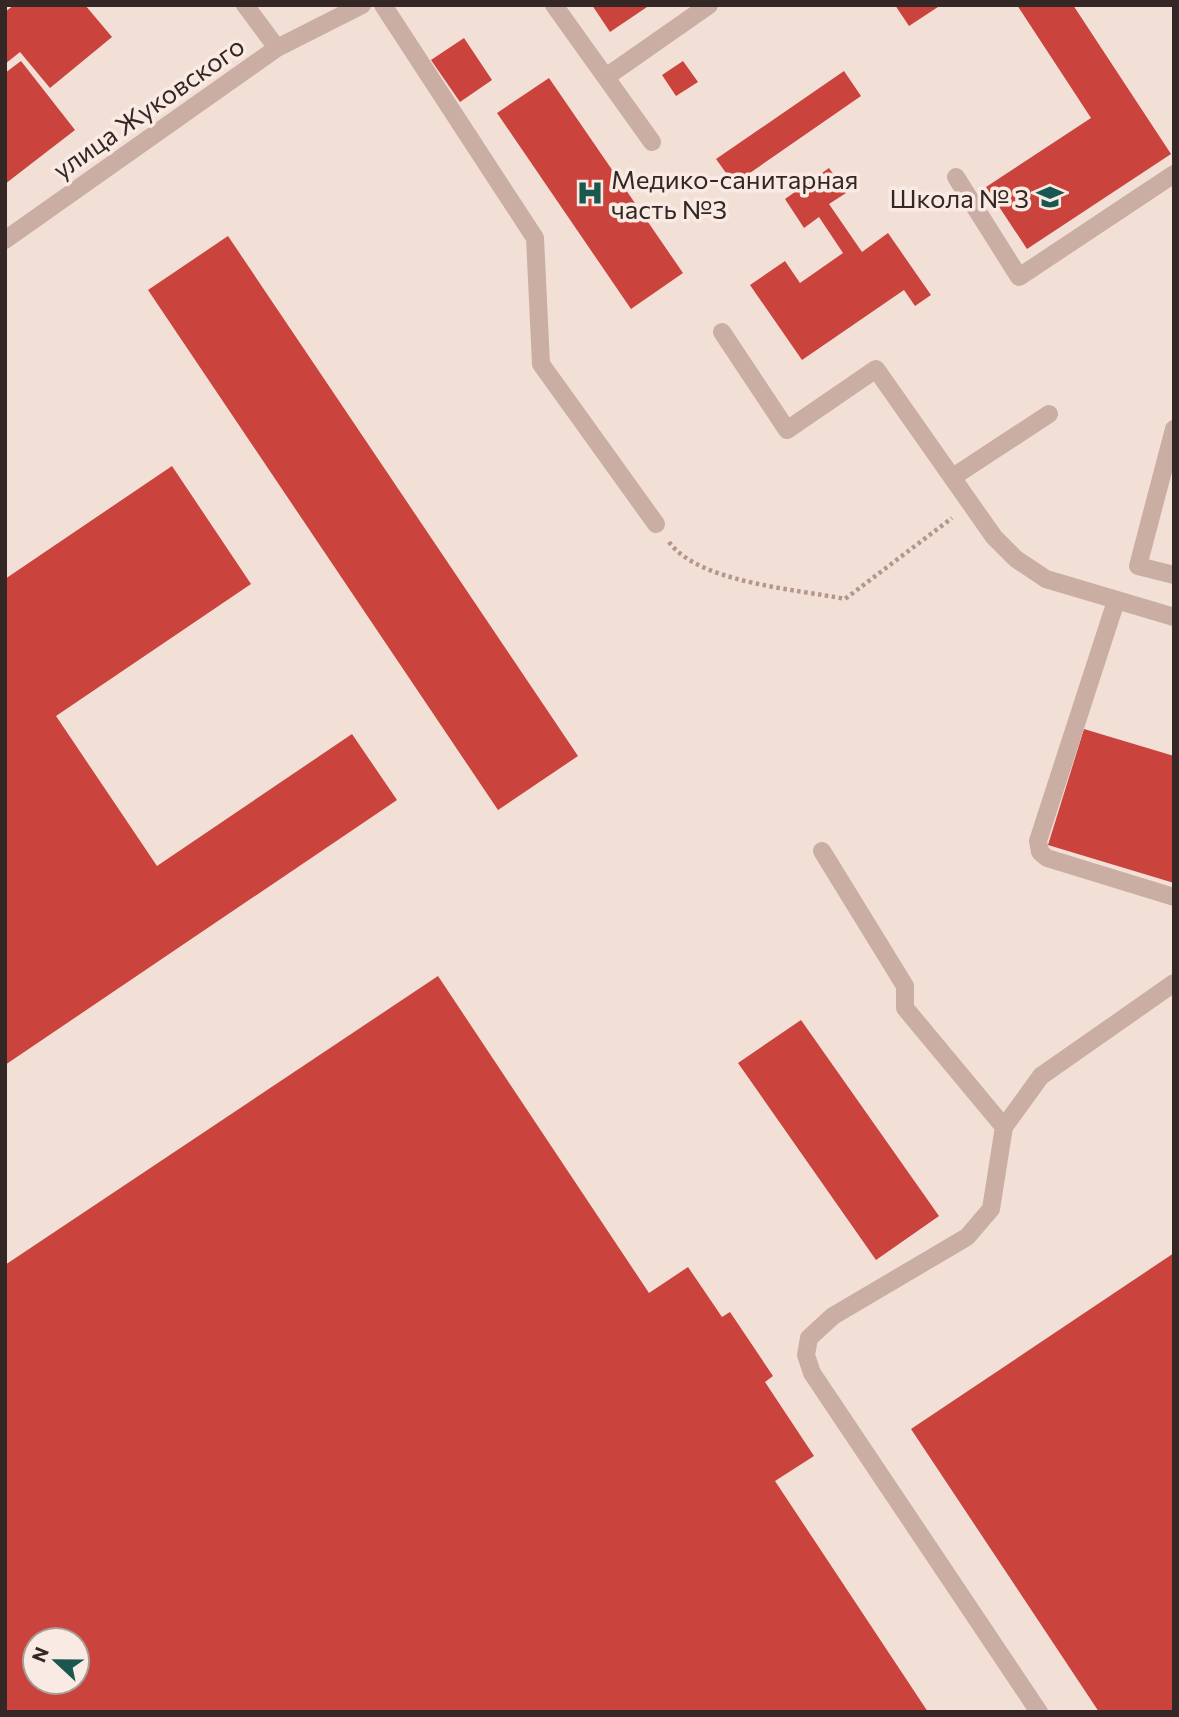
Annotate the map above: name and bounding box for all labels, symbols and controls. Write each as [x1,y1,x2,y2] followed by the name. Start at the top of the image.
[46,29,250,185] street label: улица Жуковского
[611,163,858,224] place label: Медико-санитарная часть №3
[575,178,605,208] hospital icon: Медико-санитарная часть №3
[889,182,1029,213] place label: Школа № 3
[1035,182,1065,212] school or university icon: Школа № 3
[21,1626,91,1696] north arrow
[26,1644,53,1665] text: N

